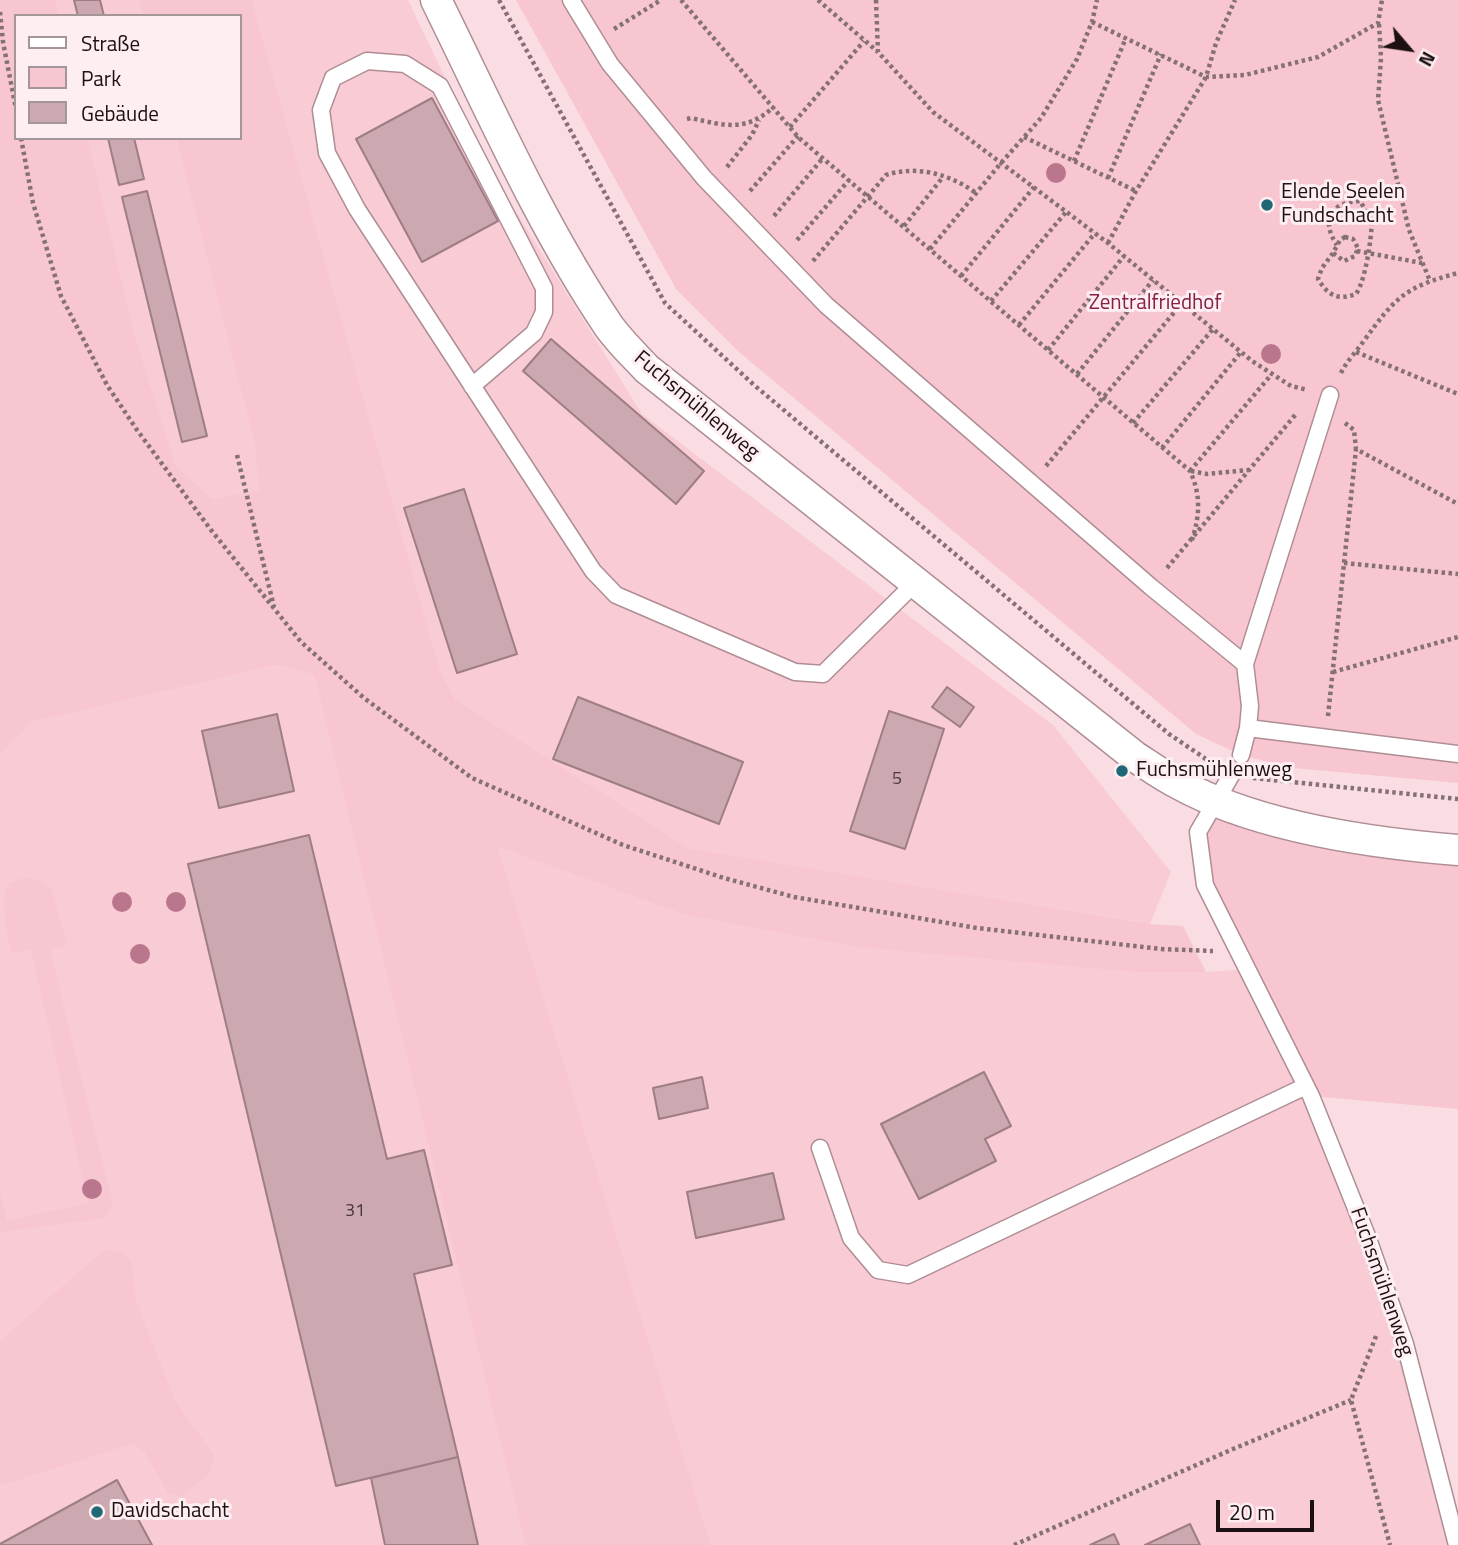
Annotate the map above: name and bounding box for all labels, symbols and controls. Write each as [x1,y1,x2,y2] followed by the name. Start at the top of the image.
[14,14,242,140] legend
[1374,14,1444,84] north arrow
[81,27,140,59] text: Straße
[1412,47,1444,72] text: N
[81,62,121,94] text: Park
[81,97,159,129] text: Gebäude
[1281,180,1405,230] place label: Elende Seelen Fundschacht
[1259,197,1275,213] marker: Elende Seelen Fundschacht
[1089,291,1221,317] park label: Zentralfriedhof
[628,346,764,466] street label: Fuchsmühlenweg
[1136,758,1292,784] place label: Fuchsmühlenweg
[1114,763,1130,779] marker: Fuchsmühlenweg
[892,769,902,791] house number: 5
[345,1201,365,1223] house number: 31
[1344,1204,1418,1360] street label: Fuchsmühlenweg
[1220,1486,1318,1530] scale bar
[1229,1496,1275,1528] text: 20 m
[111,1499,229,1525] place label: Davidschacht
[89,1504,105,1520] marker: Davidschacht

